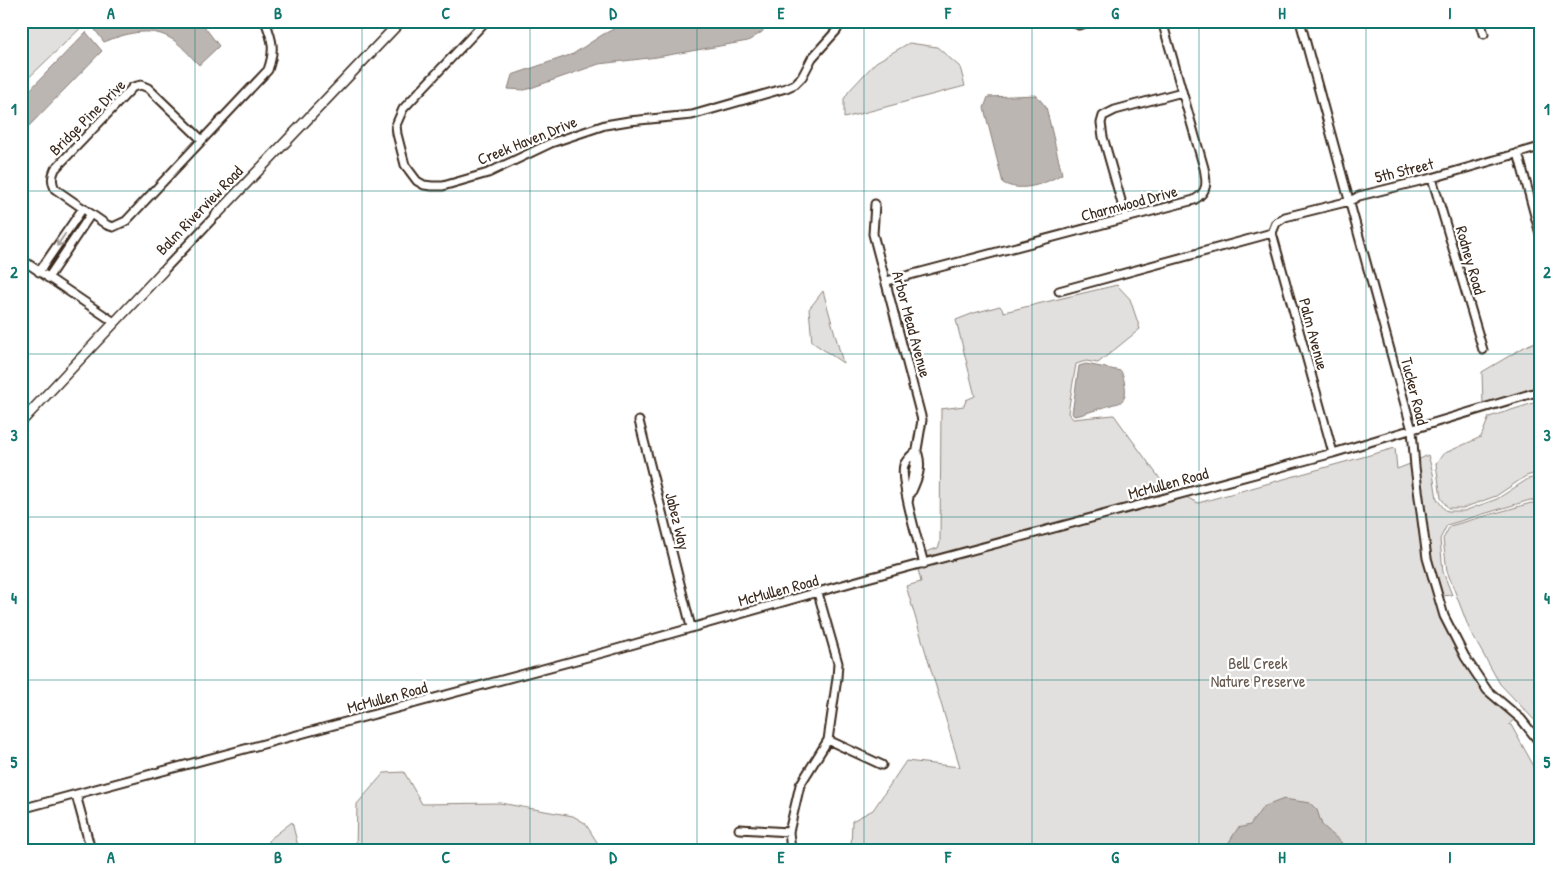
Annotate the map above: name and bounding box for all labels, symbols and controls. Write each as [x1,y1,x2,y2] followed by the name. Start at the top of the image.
[107,2,115,24] text: A
[274,2,282,24] text: B
[442,2,451,24] text: C
[609,2,617,24] text: D
[777,2,785,24] text: E
[944,2,952,24] text: F
[1111,2,1119,24] text: G
[1278,2,1286,24] text: H
[1448,2,1452,24] text: I
[44,73,131,160] street label: Bridge Pine Drive
[11,98,17,120] text: 1
[1544,98,1550,120] text: 1
[474,110,581,170] street label: Creek Haven Drive
[1372,152,1436,188] street label: 5th Street
[151,160,247,260] street label: Balm Riverview Road
[1078,179,1180,226] street label: Charmwood Drive
[1451,223,1491,297] street label: Rodney Road
[56,233,66,247] one-way arrow
[10,261,18,283] text: 2
[1543,261,1551,283] text: 2
[887,268,937,380] street label: Arbor Mead Avenue
[1294,296,1334,373] street label: Palm Avenue
[1396,355,1434,427] street label: Tucker Road
[10,424,18,446] text: 3
[1543,424,1551,446] text: 3
[1126,462,1210,504] street label: McMullen Road
[660,490,696,552] street label: Jabez Way
[736,569,820,611] street label: McMullen Road
[11,587,17,609] text: 4
[1544,587,1550,609] text: 4
[1211,652,1306,692] park label: Bell Creek Nature Preserve
[345,676,429,718] street label: McMullen Road
[11,751,18,773] text: 5
[1544,751,1551,773] text: 5
[107,846,115,868] text: A
[274,846,282,868] text: B
[442,846,451,868] text: C
[609,846,617,868] text: D
[777,846,785,868] text: E
[944,846,952,868] text: F
[1111,846,1119,868] text: G
[1278,846,1286,868] text: H
[1448,846,1452,868] text: I

